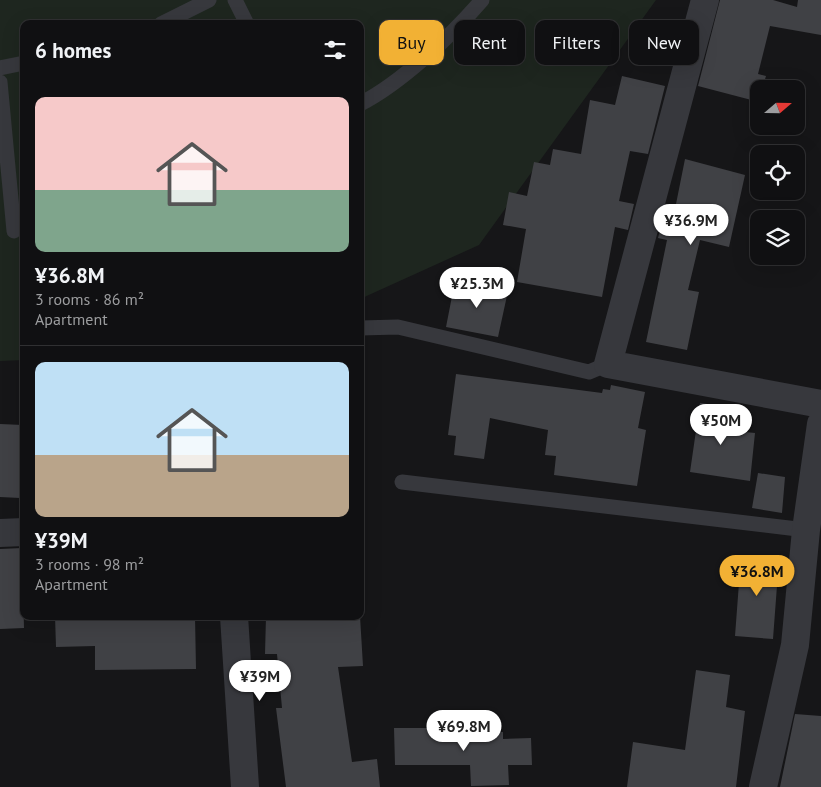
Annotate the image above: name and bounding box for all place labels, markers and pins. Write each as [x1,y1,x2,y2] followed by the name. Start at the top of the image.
[650,204,732,246] pin: ¥36.9M
[436,266,518,309] pin: ¥25.3M
[691,404,751,446] pin: ¥50M
[716,554,798,597] pin: ¥36.8M
[230,660,290,702] pin: ¥39M
[423,710,505,752] pin: ¥69.8M

